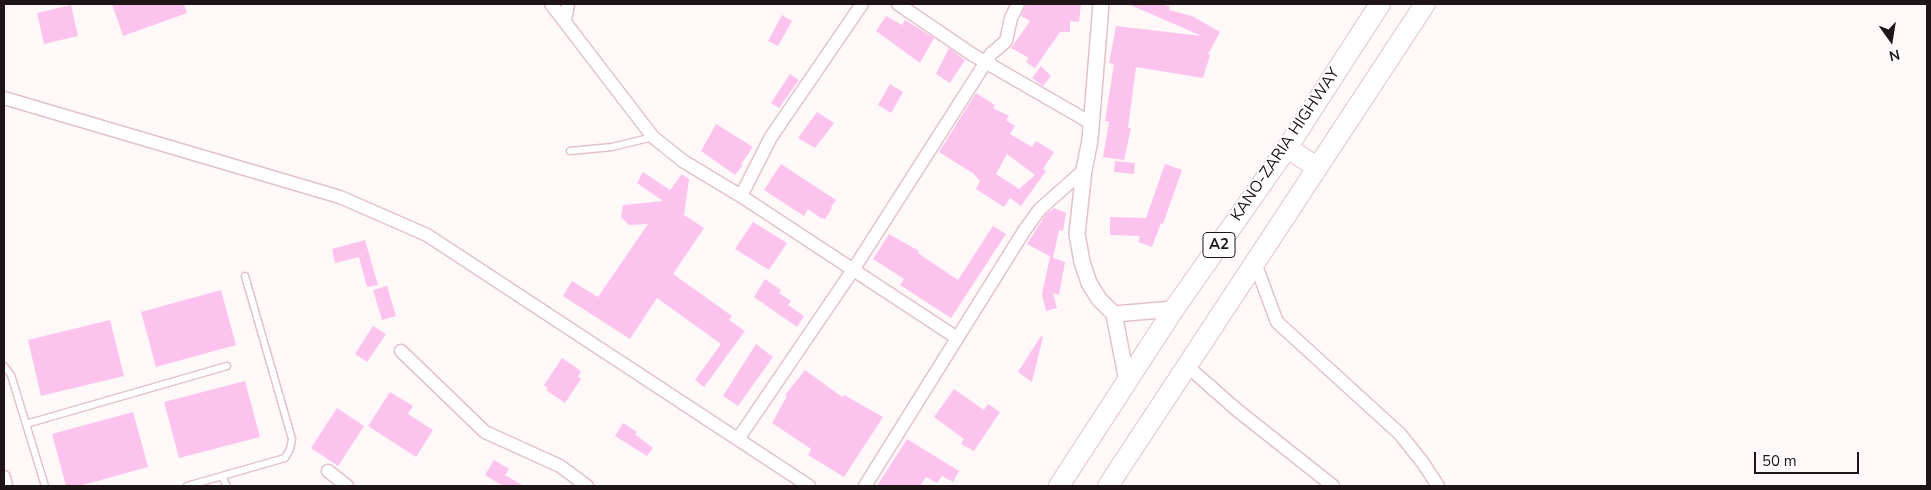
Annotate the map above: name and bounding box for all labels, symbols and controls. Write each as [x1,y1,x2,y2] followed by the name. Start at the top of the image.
[1866,15,1916,65] north arrow
[1887,45,1902,66] text: N
[1228,65,1344,225] street label: KANO-ZARIA HIGHWAY
[1203,232,1235,258] road number: A2
[1756,442,1861,474] scale bar
[1762,451,1797,471] text: 50 m

